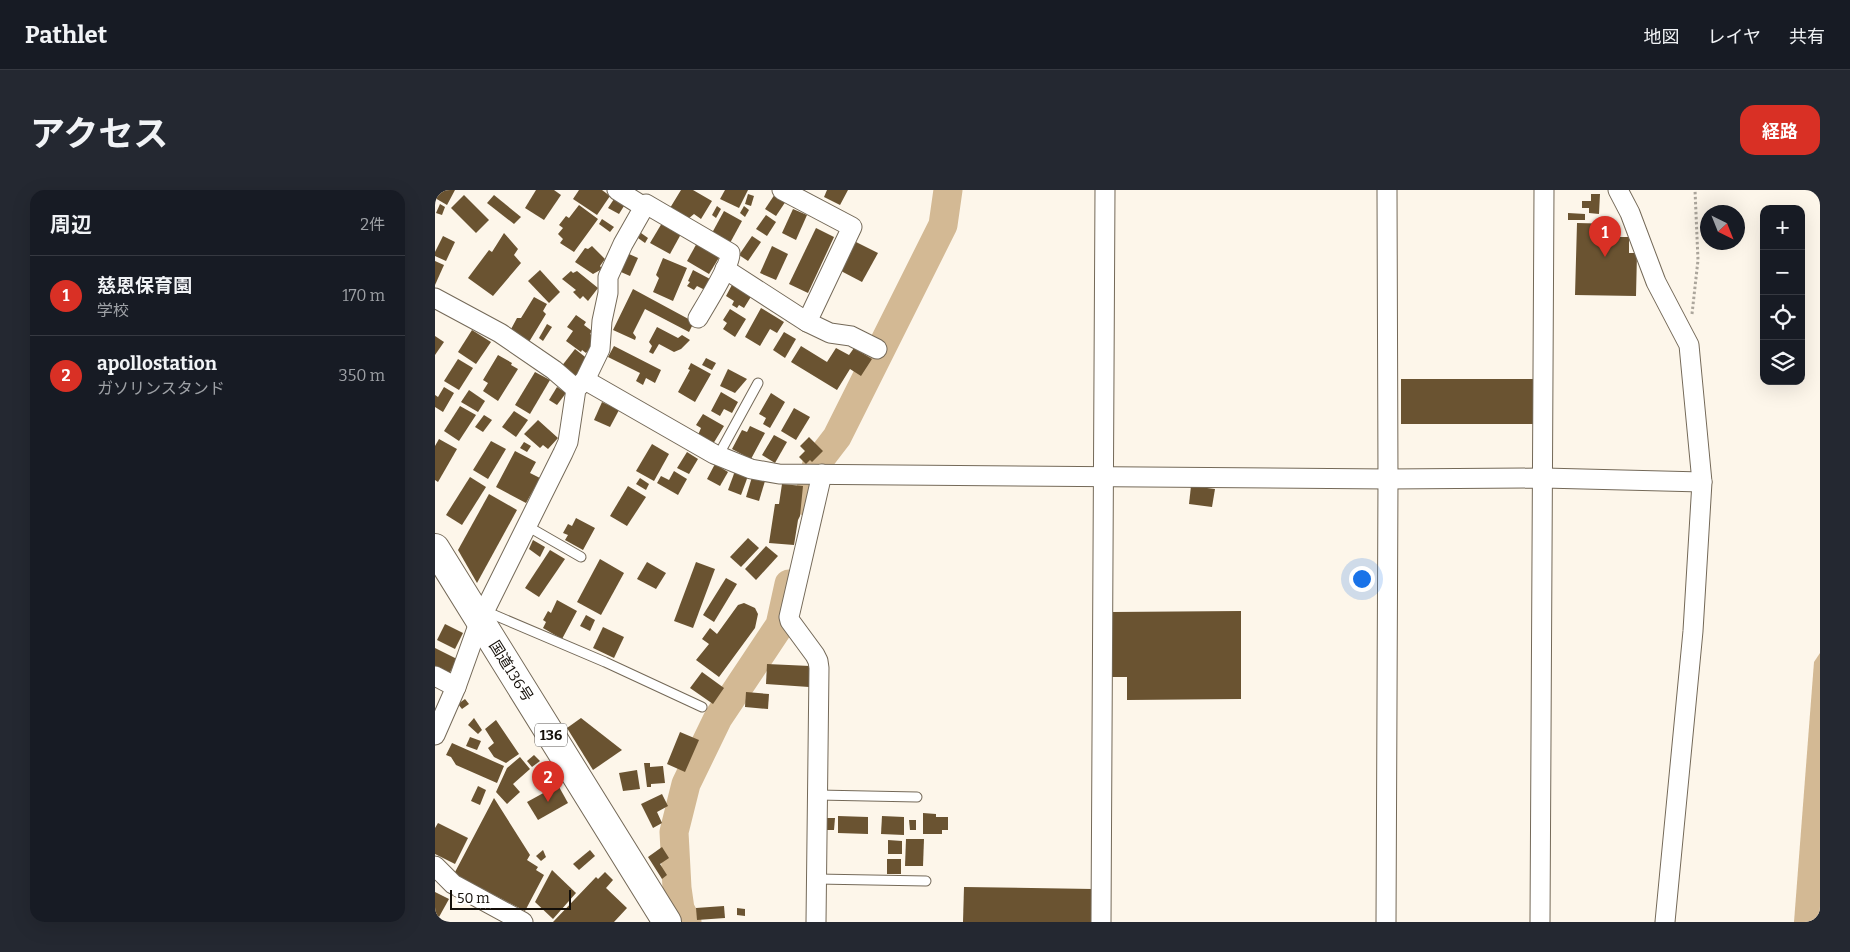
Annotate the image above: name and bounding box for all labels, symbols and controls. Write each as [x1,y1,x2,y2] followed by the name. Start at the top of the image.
[25,21,107,49] text: Pathlet
[1644,26,1680,48] text: 地図
[1708,26,1761,48] text: レイヤ
[1789,26,1825,48] text: 共有
[1740,105,1820,155] button: 経路
[30,113,168,155] text: アクセス
[1700,205,1745,250] north arrow
[1760,205,1805,385] map controls
[1760,205,1805,250] button: +
[50,212,92,238] text: 周辺
[360,215,385,234] text: 2件
[1589,216,1621,257] pin: 1
[1760,250,1805,295] button: −
[97,274,192,297] text: 慈恩保育園
[63,286,69,305] text: 1
[342,286,385,305] text: 170 m
[1760,295,1805,340] button: locate
[97,301,129,320] text: 学校
[1760,340,1805,385] button: layers
[97,352,217,375] text: apollostation
[61,366,71,385] text: 2
[339,366,385,385] text: 350 m
[97,379,225,398] text: ガソリンスタンド
[1349,566,1375,592] your location
[485,637,537,705] street label: 国道136号
[535,724,567,746] road number: 136
[532,761,564,802] pin: 2
[450,887,571,910] scale bar
[457,890,490,907] text: 50 m

